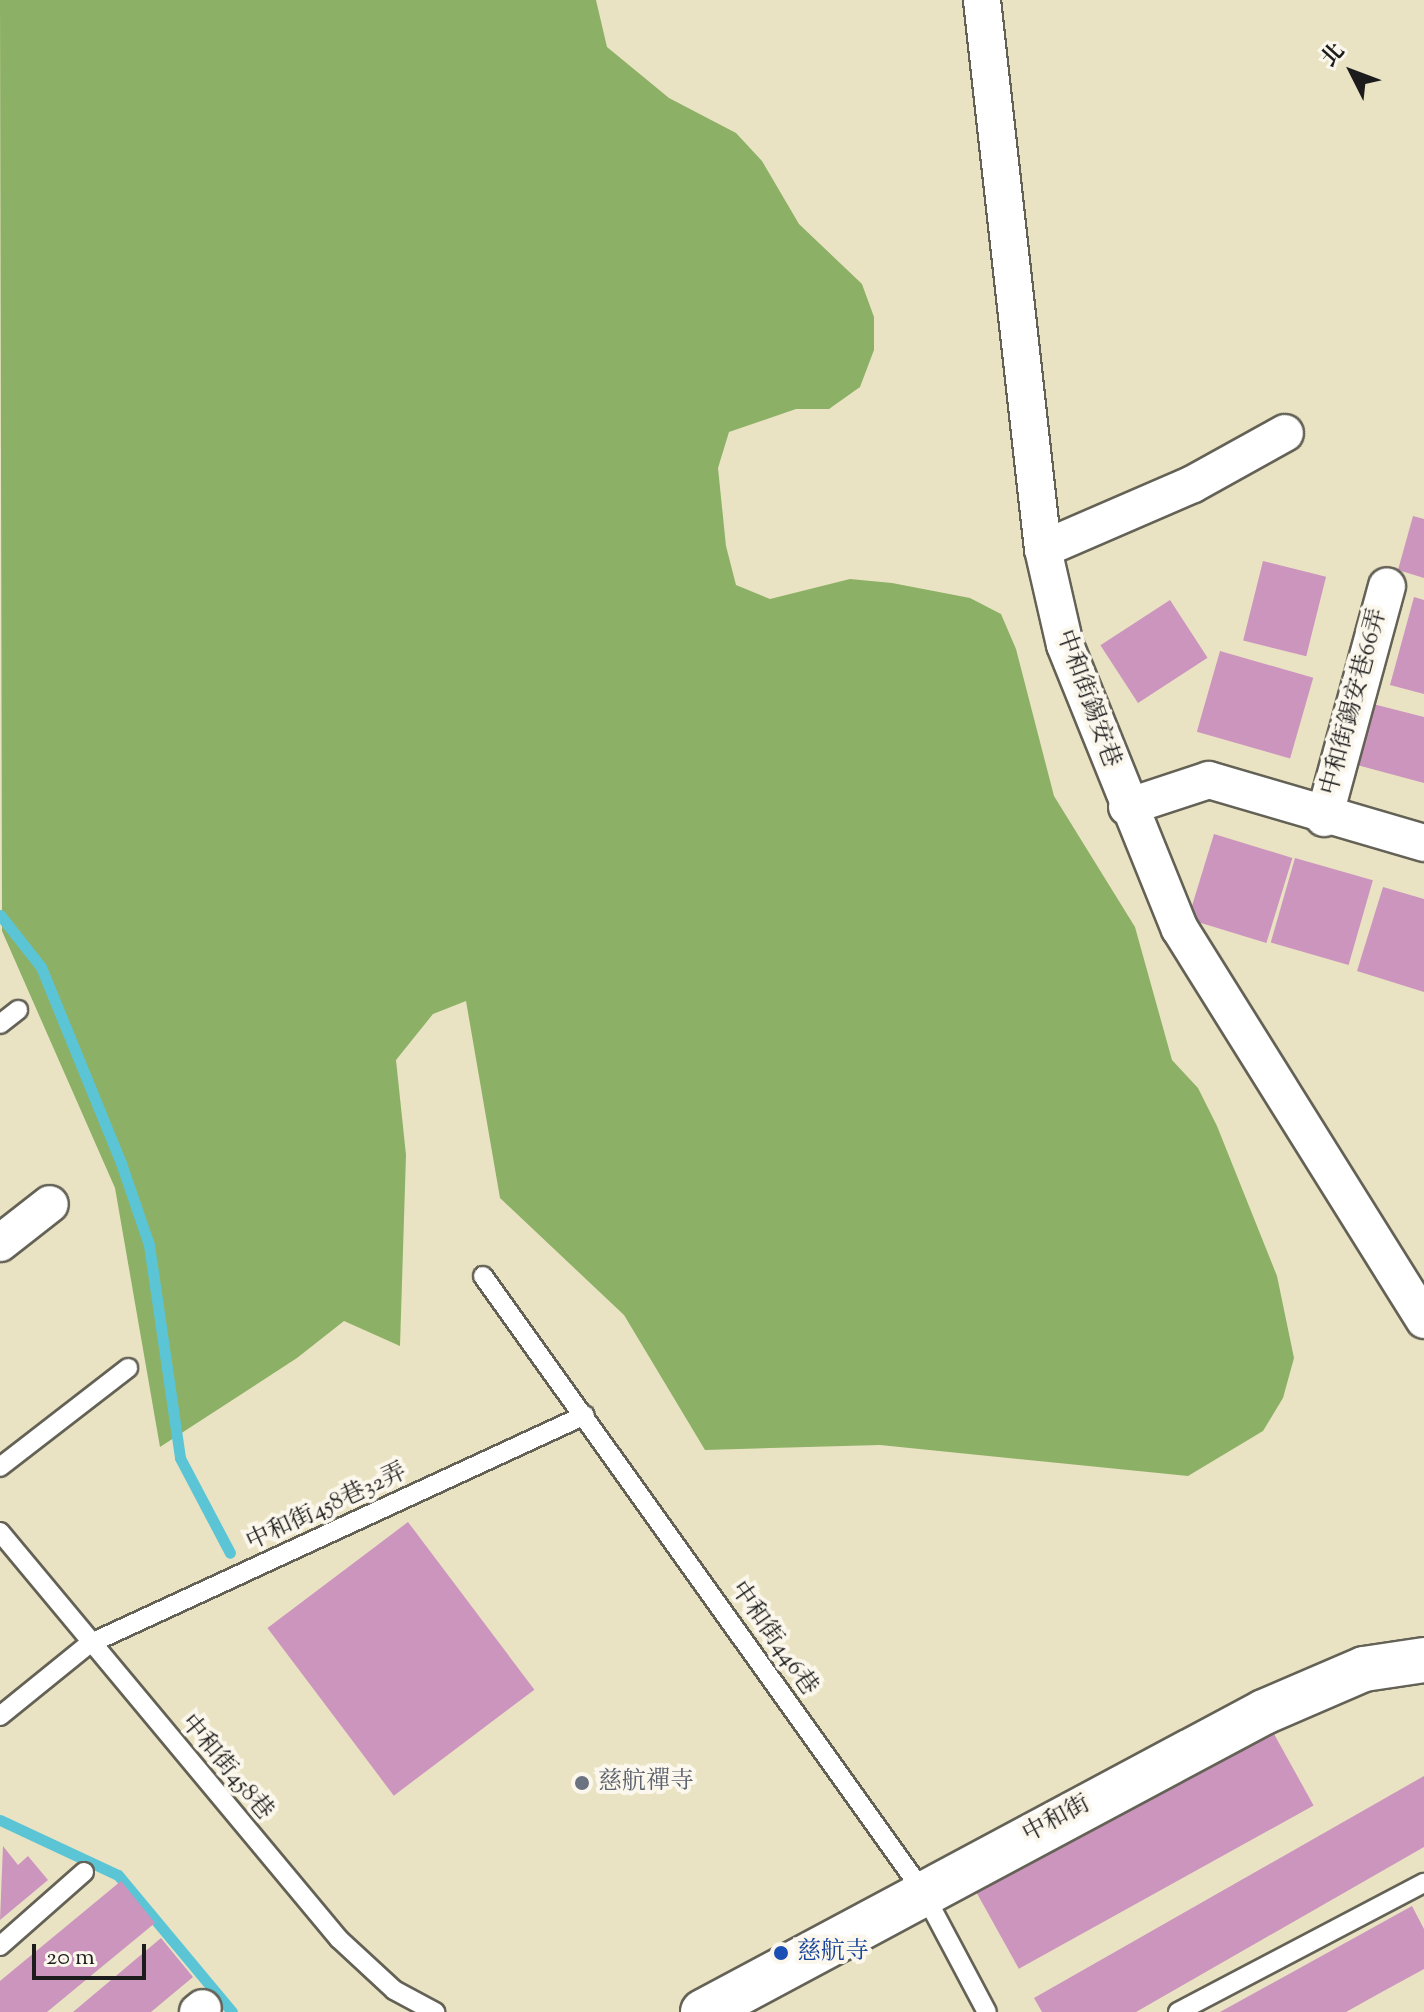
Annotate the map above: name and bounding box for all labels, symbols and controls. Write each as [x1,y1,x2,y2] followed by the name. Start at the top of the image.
[1312,32,1392,112] north arrow
[1315,37,1353,75] text: 北
[1316,606,1394,798] street label: 中和街錫安巷66弄
[1049,626,1125,772] street label: 中和街錫安巷
[242,1458,412,1558] street label: 中和街458巷32弄
[723,1577,823,1701] street label: 中和街446巷
[174,1710,278,1826] street label: 中和街458巷
[598,1769,694,1797] place label: 慈航禪寺
[573,1774,591,1792] marker: 慈航禪寺
[1018,1790,1096,1850] street label: 中和街
[36,1928,150,1978] scale bar
[797,1939,869,1967] place label: 慈航寺
[46,1941,95,1975] text: 20 m
[772,1944,790,1962] marker: 慈航寺

